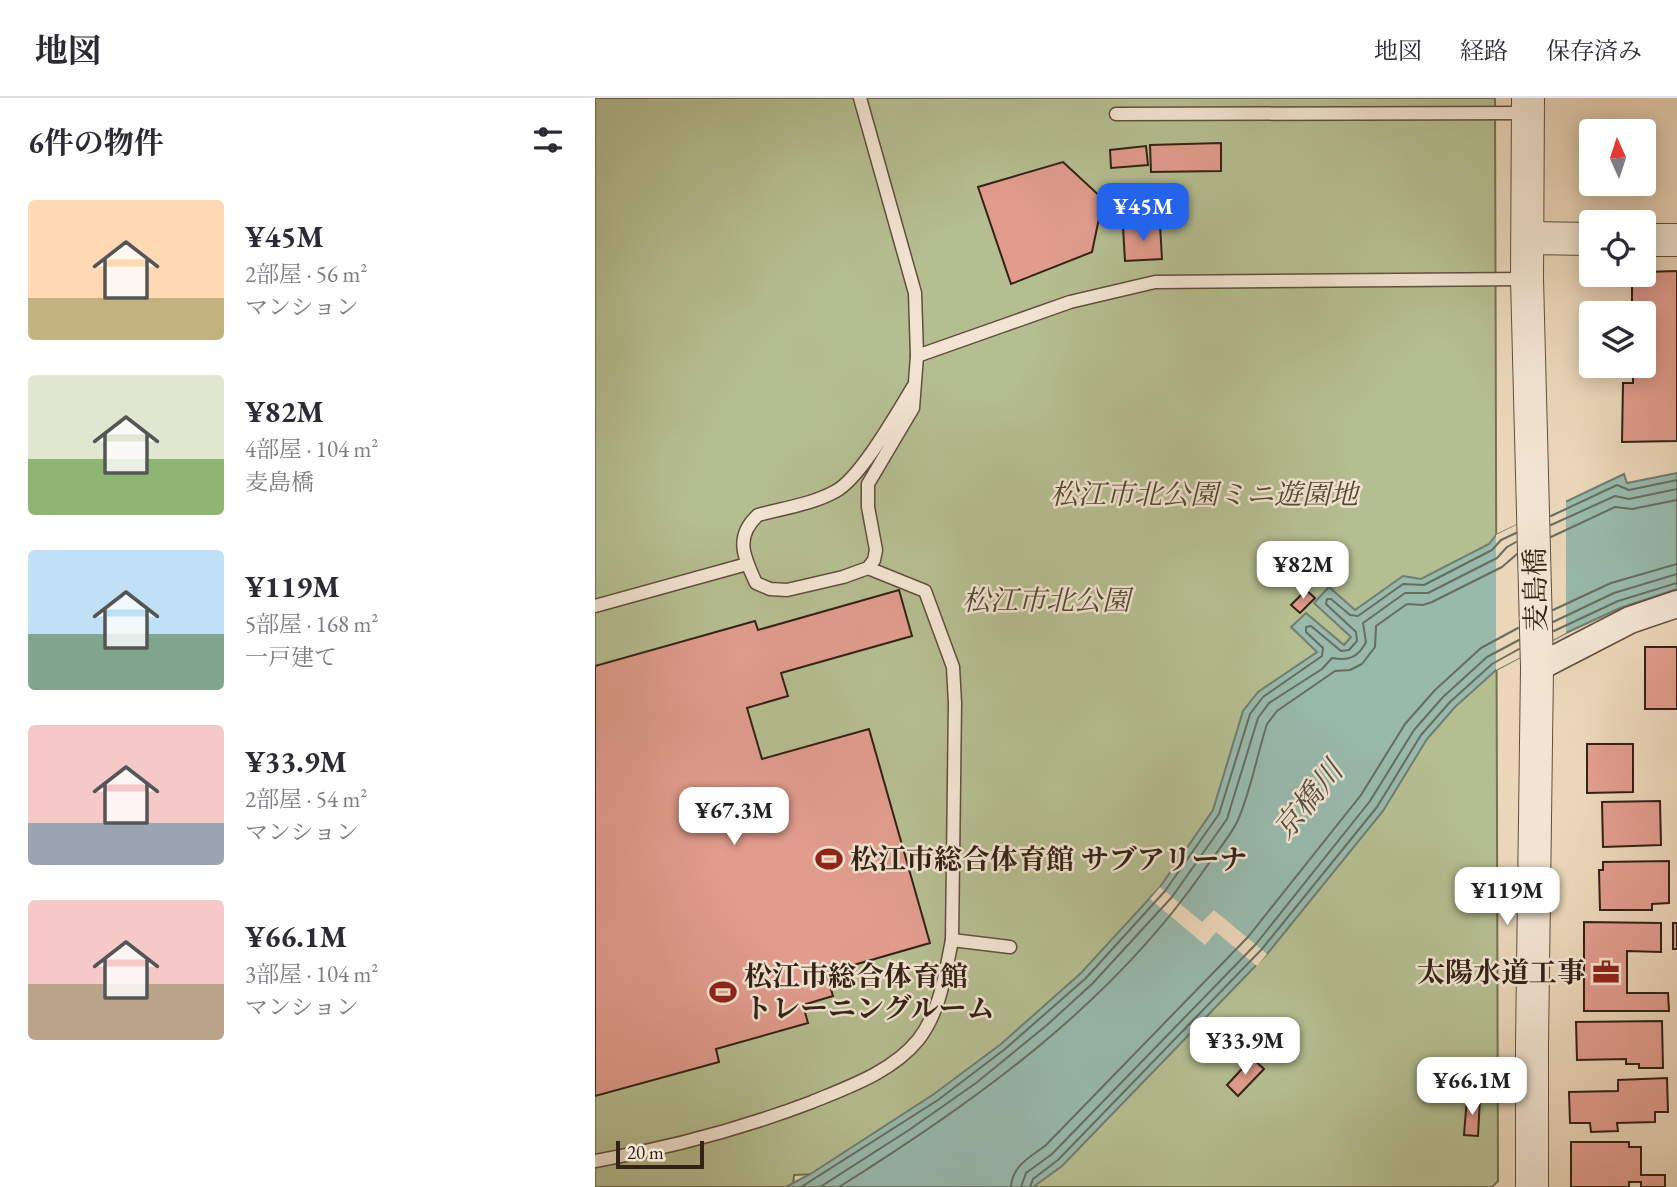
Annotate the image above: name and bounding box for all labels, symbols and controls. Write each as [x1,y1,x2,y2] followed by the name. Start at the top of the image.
[35,29,101,72] text: 地図
[1374,35,1422,66] text: 地図
[1460,35,1508,66] text: 経路
[1546,35,1642,66] text: 保存済み
[1579,119,1655,196] north arrow
[1579,119,1656,378] map controls
[529,121,567,159] icon: filters
[28,123,164,162] text: 6件の物件
[1102,184,1184,243] pin: ¥45M
[1113,191,1173,221] text: ¥45M
[1579,210,1656,287] button: locate
[245,217,324,256] text: ¥45M
[84,228,168,312] icon: home
[245,259,367,289] text: 2部屋 · 56 m²
[245,292,359,322] text: マンション
[1579,301,1656,378] button: layers
[245,392,324,431] text: ¥82M
[84,403,168,487] icon: home
[245,434,378,464] text: 4部屋 · 104 m²
[245,467,314,497] text: 麦島橋
[1050,476,1361,512] park label: 松江市北公園ミニ遊園地
[1262,542,1344,601] pin: ¥82M
[1516,548,1554,632] street label: 麦島橋
[1273,549,1333,579] text: ¥82M
[245,567,340,606] text: ¥119M
[84,578,168,662] icon: home
[962,582,1134,618] park label: 松江市北公園
[245,609,378,639] text: 5部屋 · 168 m²
[245,642,337,672] text: 一戸建て
[245,742,347,781] text: ¥33.9M
[1264,750,1353,847] water label: 京橋川
[84,753,168,837] icon: home
[245,784,367,814] text: 2部屋 · 54 m²
[677,788,791,847] pin: ¥67.3M
[695,795,773,825] text: ¥67.3M
[245,817,359,847] text: マンション
[850,841,1248,877] place label: 松江市総合体育館 サブアリーナ
[814,844,844,874] sports icon: 松江市総合体育館 サブアリーナ
[1458,868,1556,927] pin: ¥119M
[1471,875,1543,905] text: ¥119M
[245,917,347,956] text: ¥66.1M
[84,928,168,1012] icon: home
[1417,954,1585,990] place label: 太陽水道工事
[1591,957,1621,987] office icon: 太陽水道工事
[744,958,995,1026] place label: 松江市総合体育館 トレーニングルーム
[245,959,378,989] text: 3部屋 · 104 m²
[708,977,738,1007] sports icon: 松江市総合体育館 トレーニングルーム
[245,992,359,1022] text: マンション
[1188,1018,1302,1077] pin: ¥33.9M
[1206,1025,1284,1055] text: ¥33.9M
[1415,1058,1529,1117] pin: ¥66.1M
[1433,1065,1511,1095] text: ¥66.1M
[616,1138,703,1170] scale bar
[627,1140,664,1165] text: 20 m

